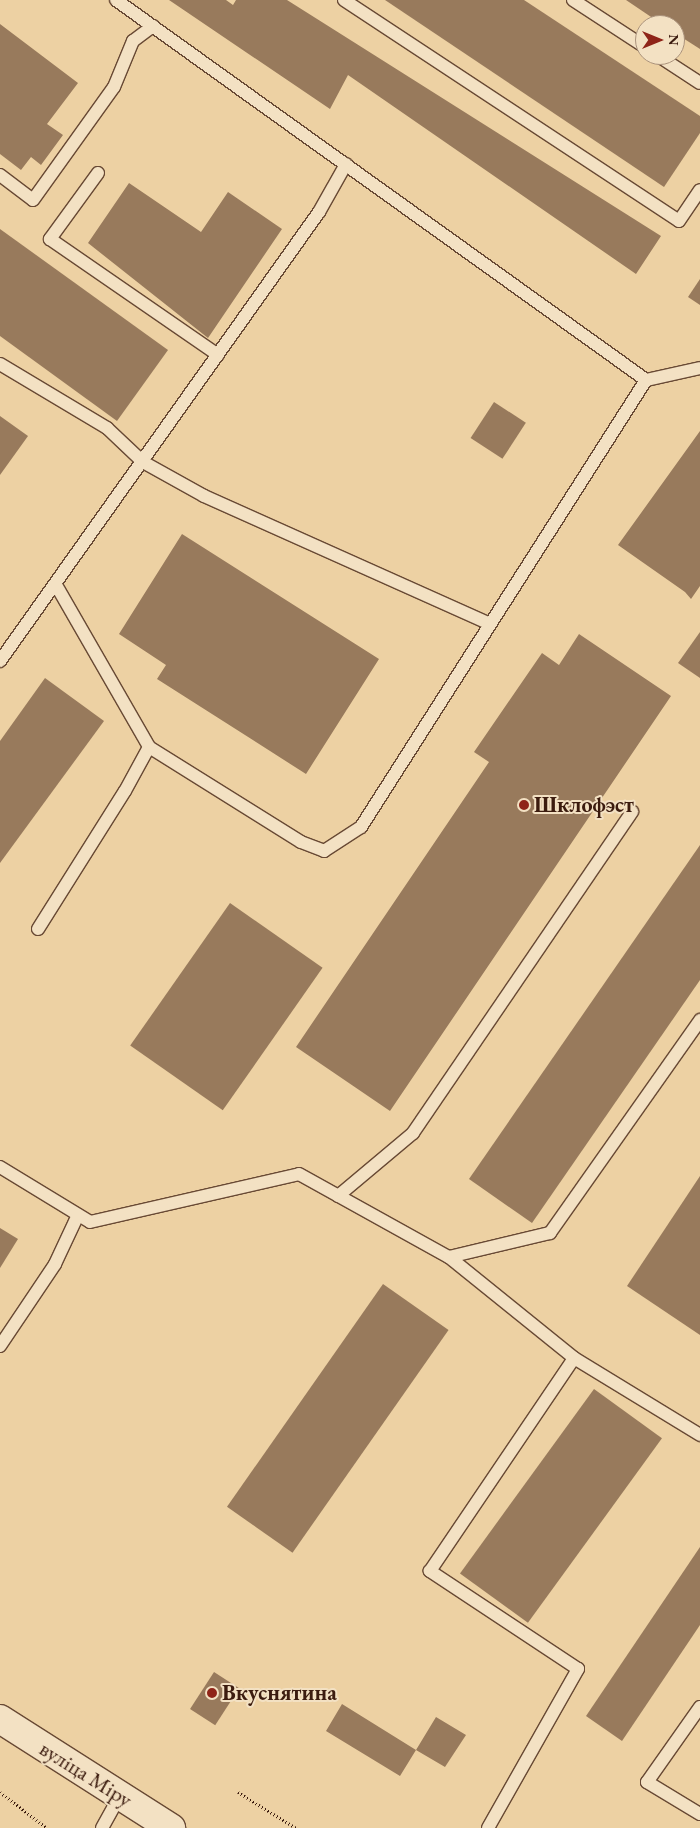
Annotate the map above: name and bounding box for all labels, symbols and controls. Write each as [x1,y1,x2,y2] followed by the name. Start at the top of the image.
[635,15,685,65] north arrow
[665,34,683,46] text: N
[534,792,634,818] place label: Шклофэст
[518,799,530,811] marker: Шклофэст
[222,1680,337,1706] place label: Вкуснятина
[206,1687,218,1699] marker: Вкуснятина
[35,1735,137,1813] street label: вуліца Міру

